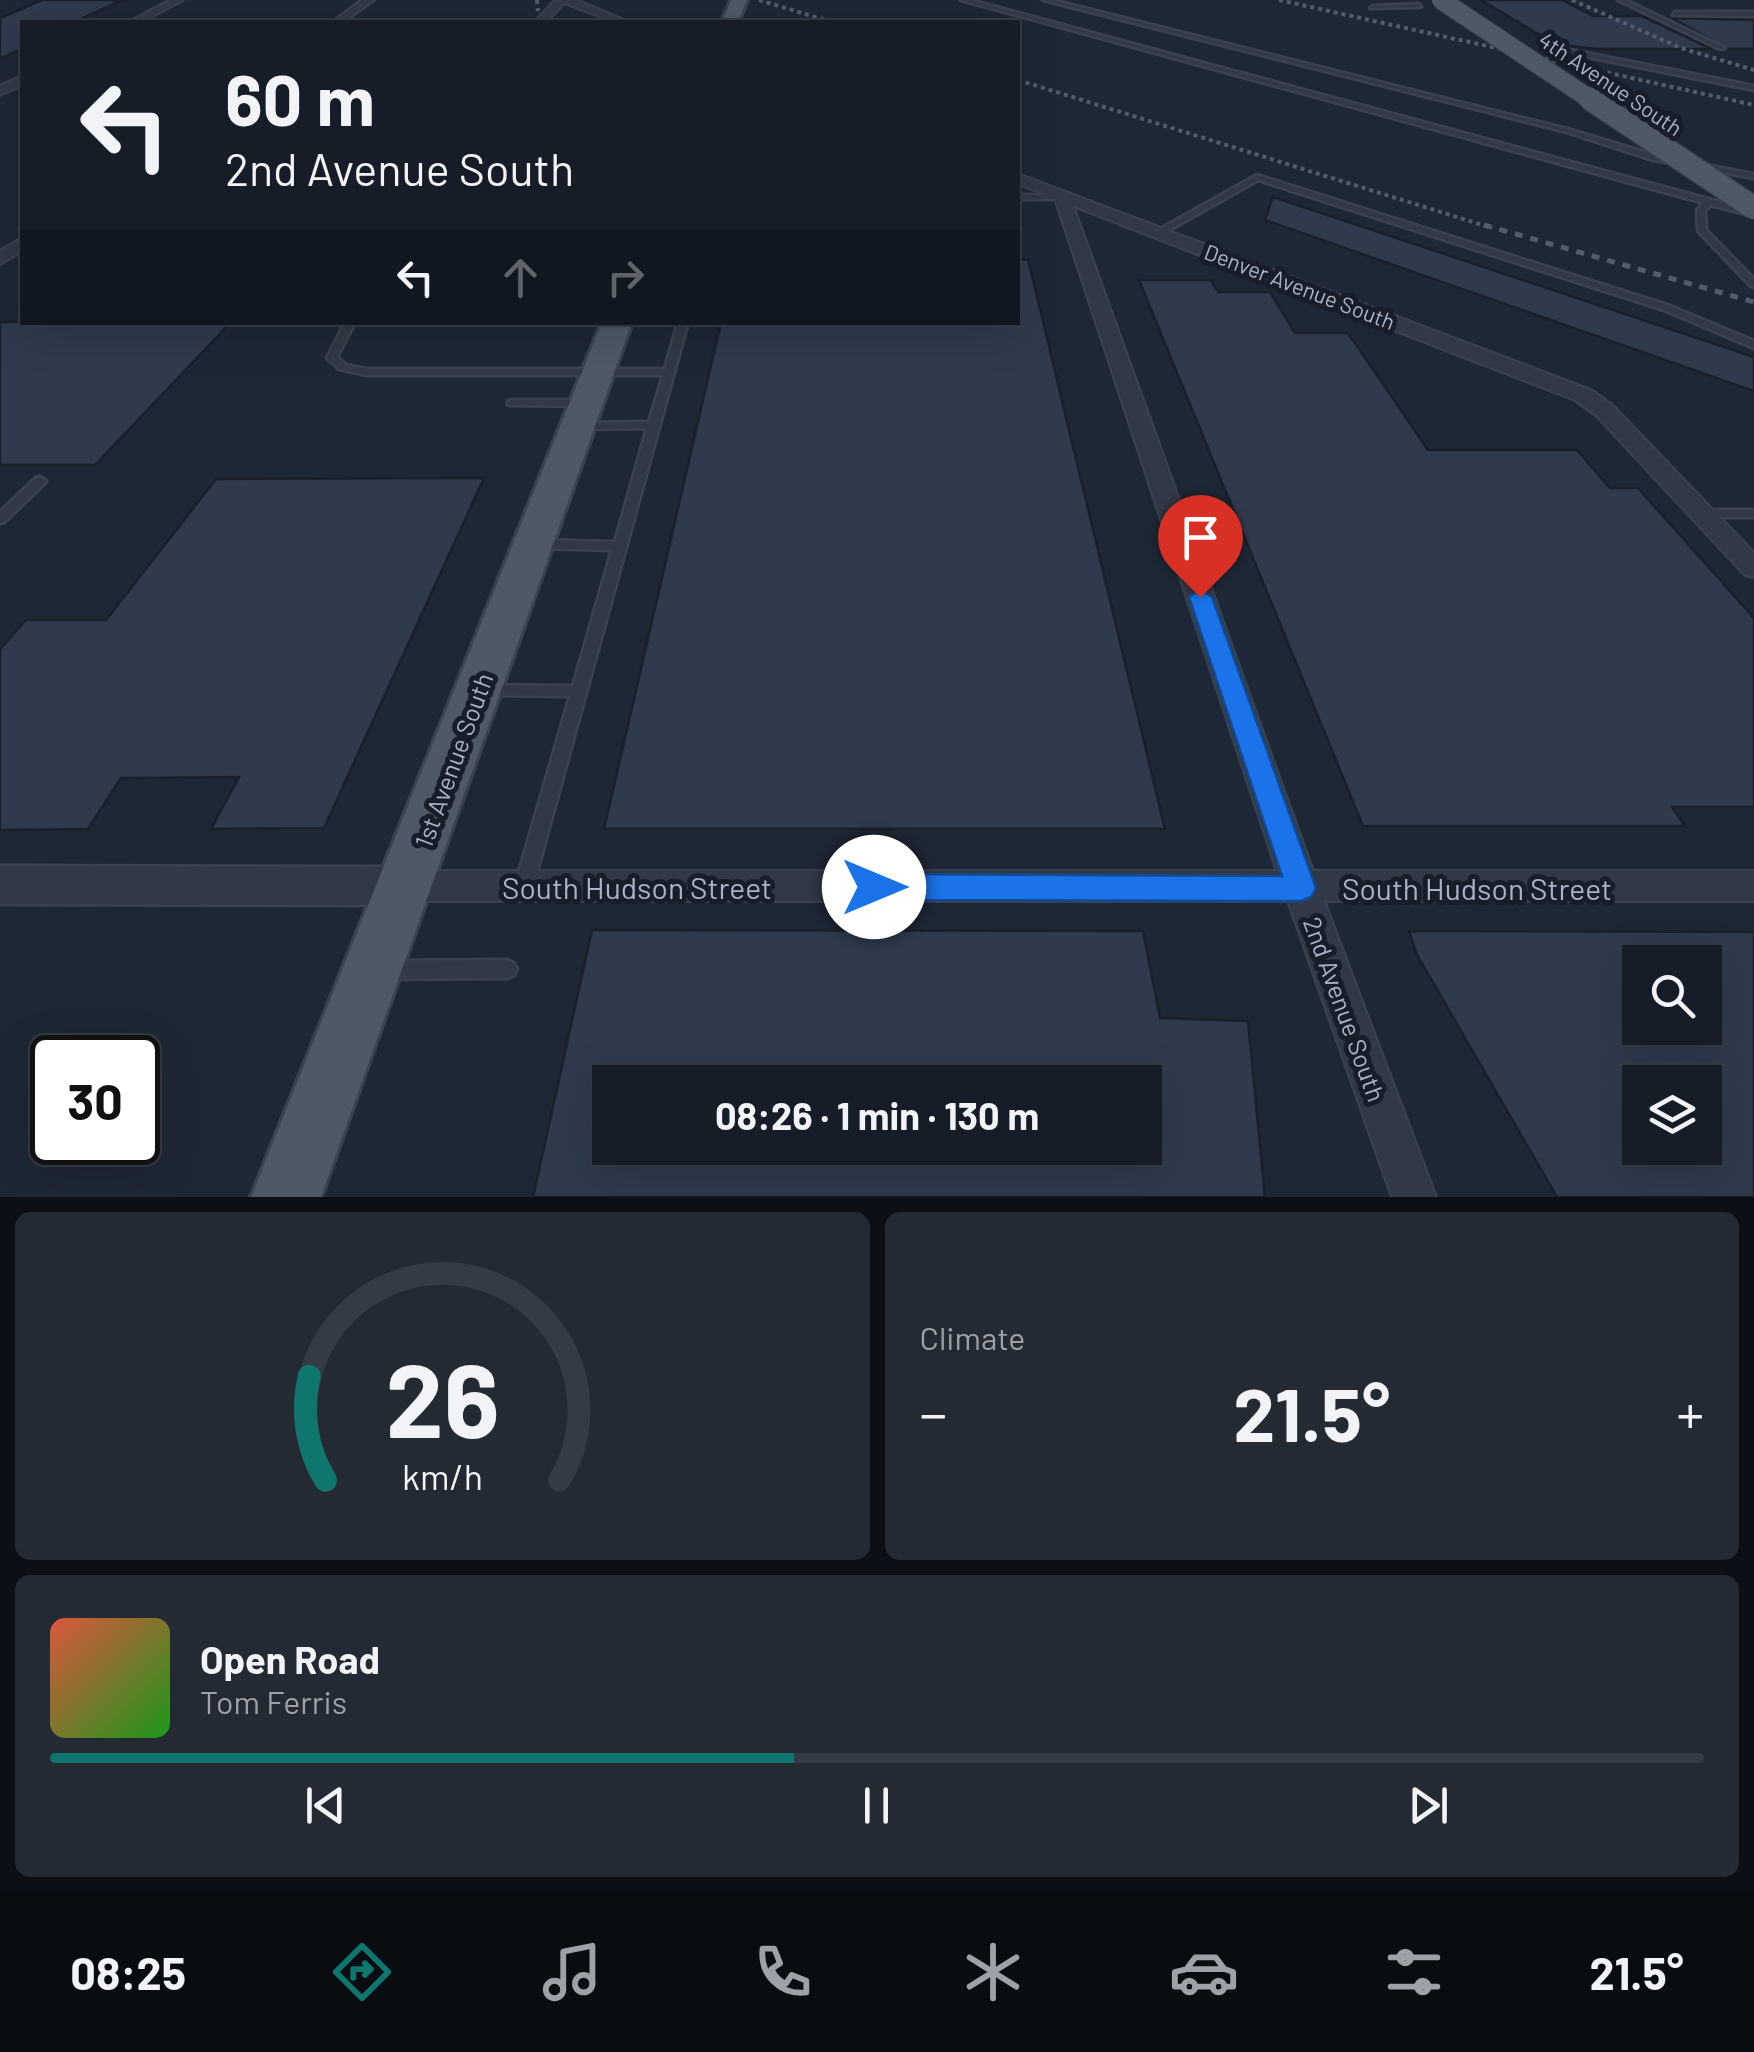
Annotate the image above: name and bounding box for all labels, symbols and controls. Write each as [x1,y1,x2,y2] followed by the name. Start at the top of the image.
[1534,25,1688,141] street label: 4th Avenue South
[225,56,375,140] text: 60 m
[60,60,190,190] icon: left
[225,141,574,195] text: 2nd Avenue South
[1201,238,1399,334] street label: Denver Avenue South
[388,250,443,305] icon: left
[493,250,548,305] icon: ahead
[598,250,653,305] icon: right
[1158,495,1243,598] pin
[1173,510,1228,565] icon: arrive
[408,669,498,851] street label: 1st Avenue South
[822,835,926,939] position arrow
[502,869,772,905] street label: South Hudson Street
[1342,870,1612,906] street label: South Hudson Street
[1298,913,1392,1105] street label: 2nd Avenue South
[1622,945,1722,1165] map controls
[1622,945,1722,1045] button: search
[30,1035,160,1165] speed limit sign: 30
[1622,1065,1722,1165] button: layers
[715,1092,1039,1138] text: 08:26 · 1 min · 130 m
[920,1318,1025,1356] text: Climate
[385,1334,499,1459] text: 26
[1233,1367,1390,1457] text: 21.5°
[920,1379,947,1445] text: −
[1676,1379,1704,1445] text: +
[402,1454,483,1497] text: km/h
[200,1636,380,1682] text: Open Road
[200,1682,347,1720] text: Tom Ferris
[298,1778,353,1833] icon: previous
[849,1778,904,1833] icon: pause
[1401,1778,1456,1833] icon: next
[327,1937,397,2007] icon: directions
[537,1937,607,2007] icon: music
[748,1937,818,2007] icon: phone
[958,1937,1028,2007] icon: climate
[1169,1937,1239,2007] icon: car
[1379,1937,1449,2007] icon: filters
[70,1945,186,1999] text: 08:25
[1589,1945,1684,1999] text: 21.5°

